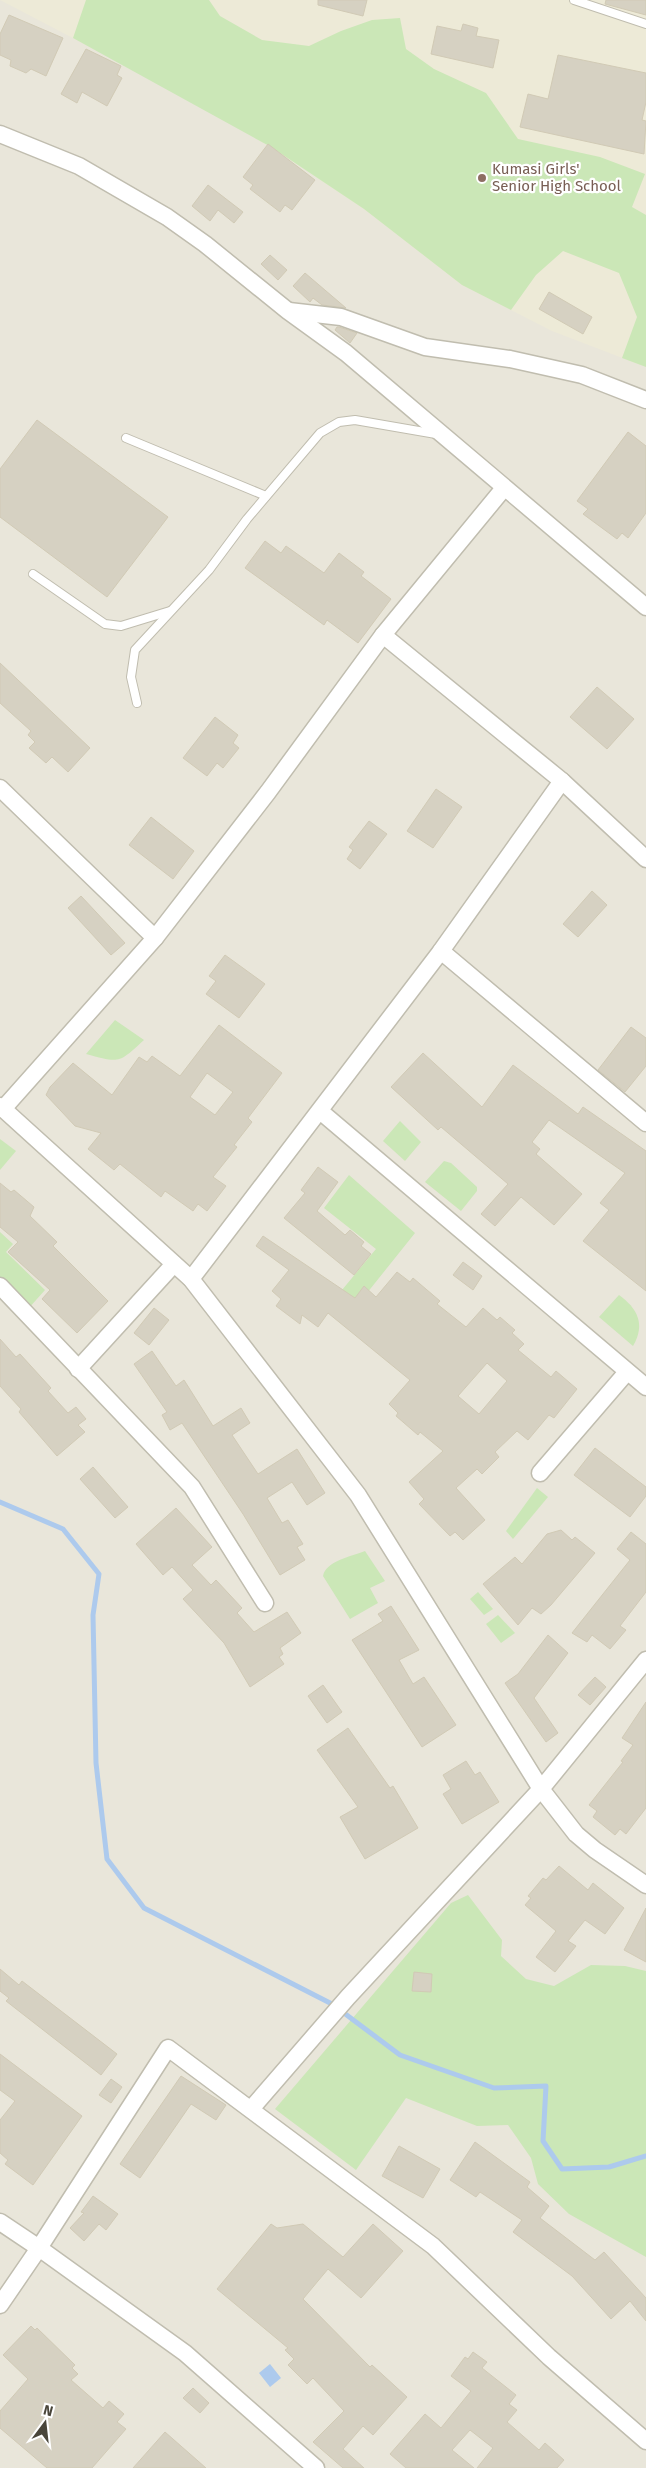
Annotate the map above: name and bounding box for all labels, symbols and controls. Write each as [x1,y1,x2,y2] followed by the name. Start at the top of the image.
[492,160,622,195] place label: Kumasi Girls' Senior High School
[476,172,488,184] marker: Kumasi Girls' Senior High School
[20,2398,70,2448] north arrow
[42,2402,55,2420] text: N

